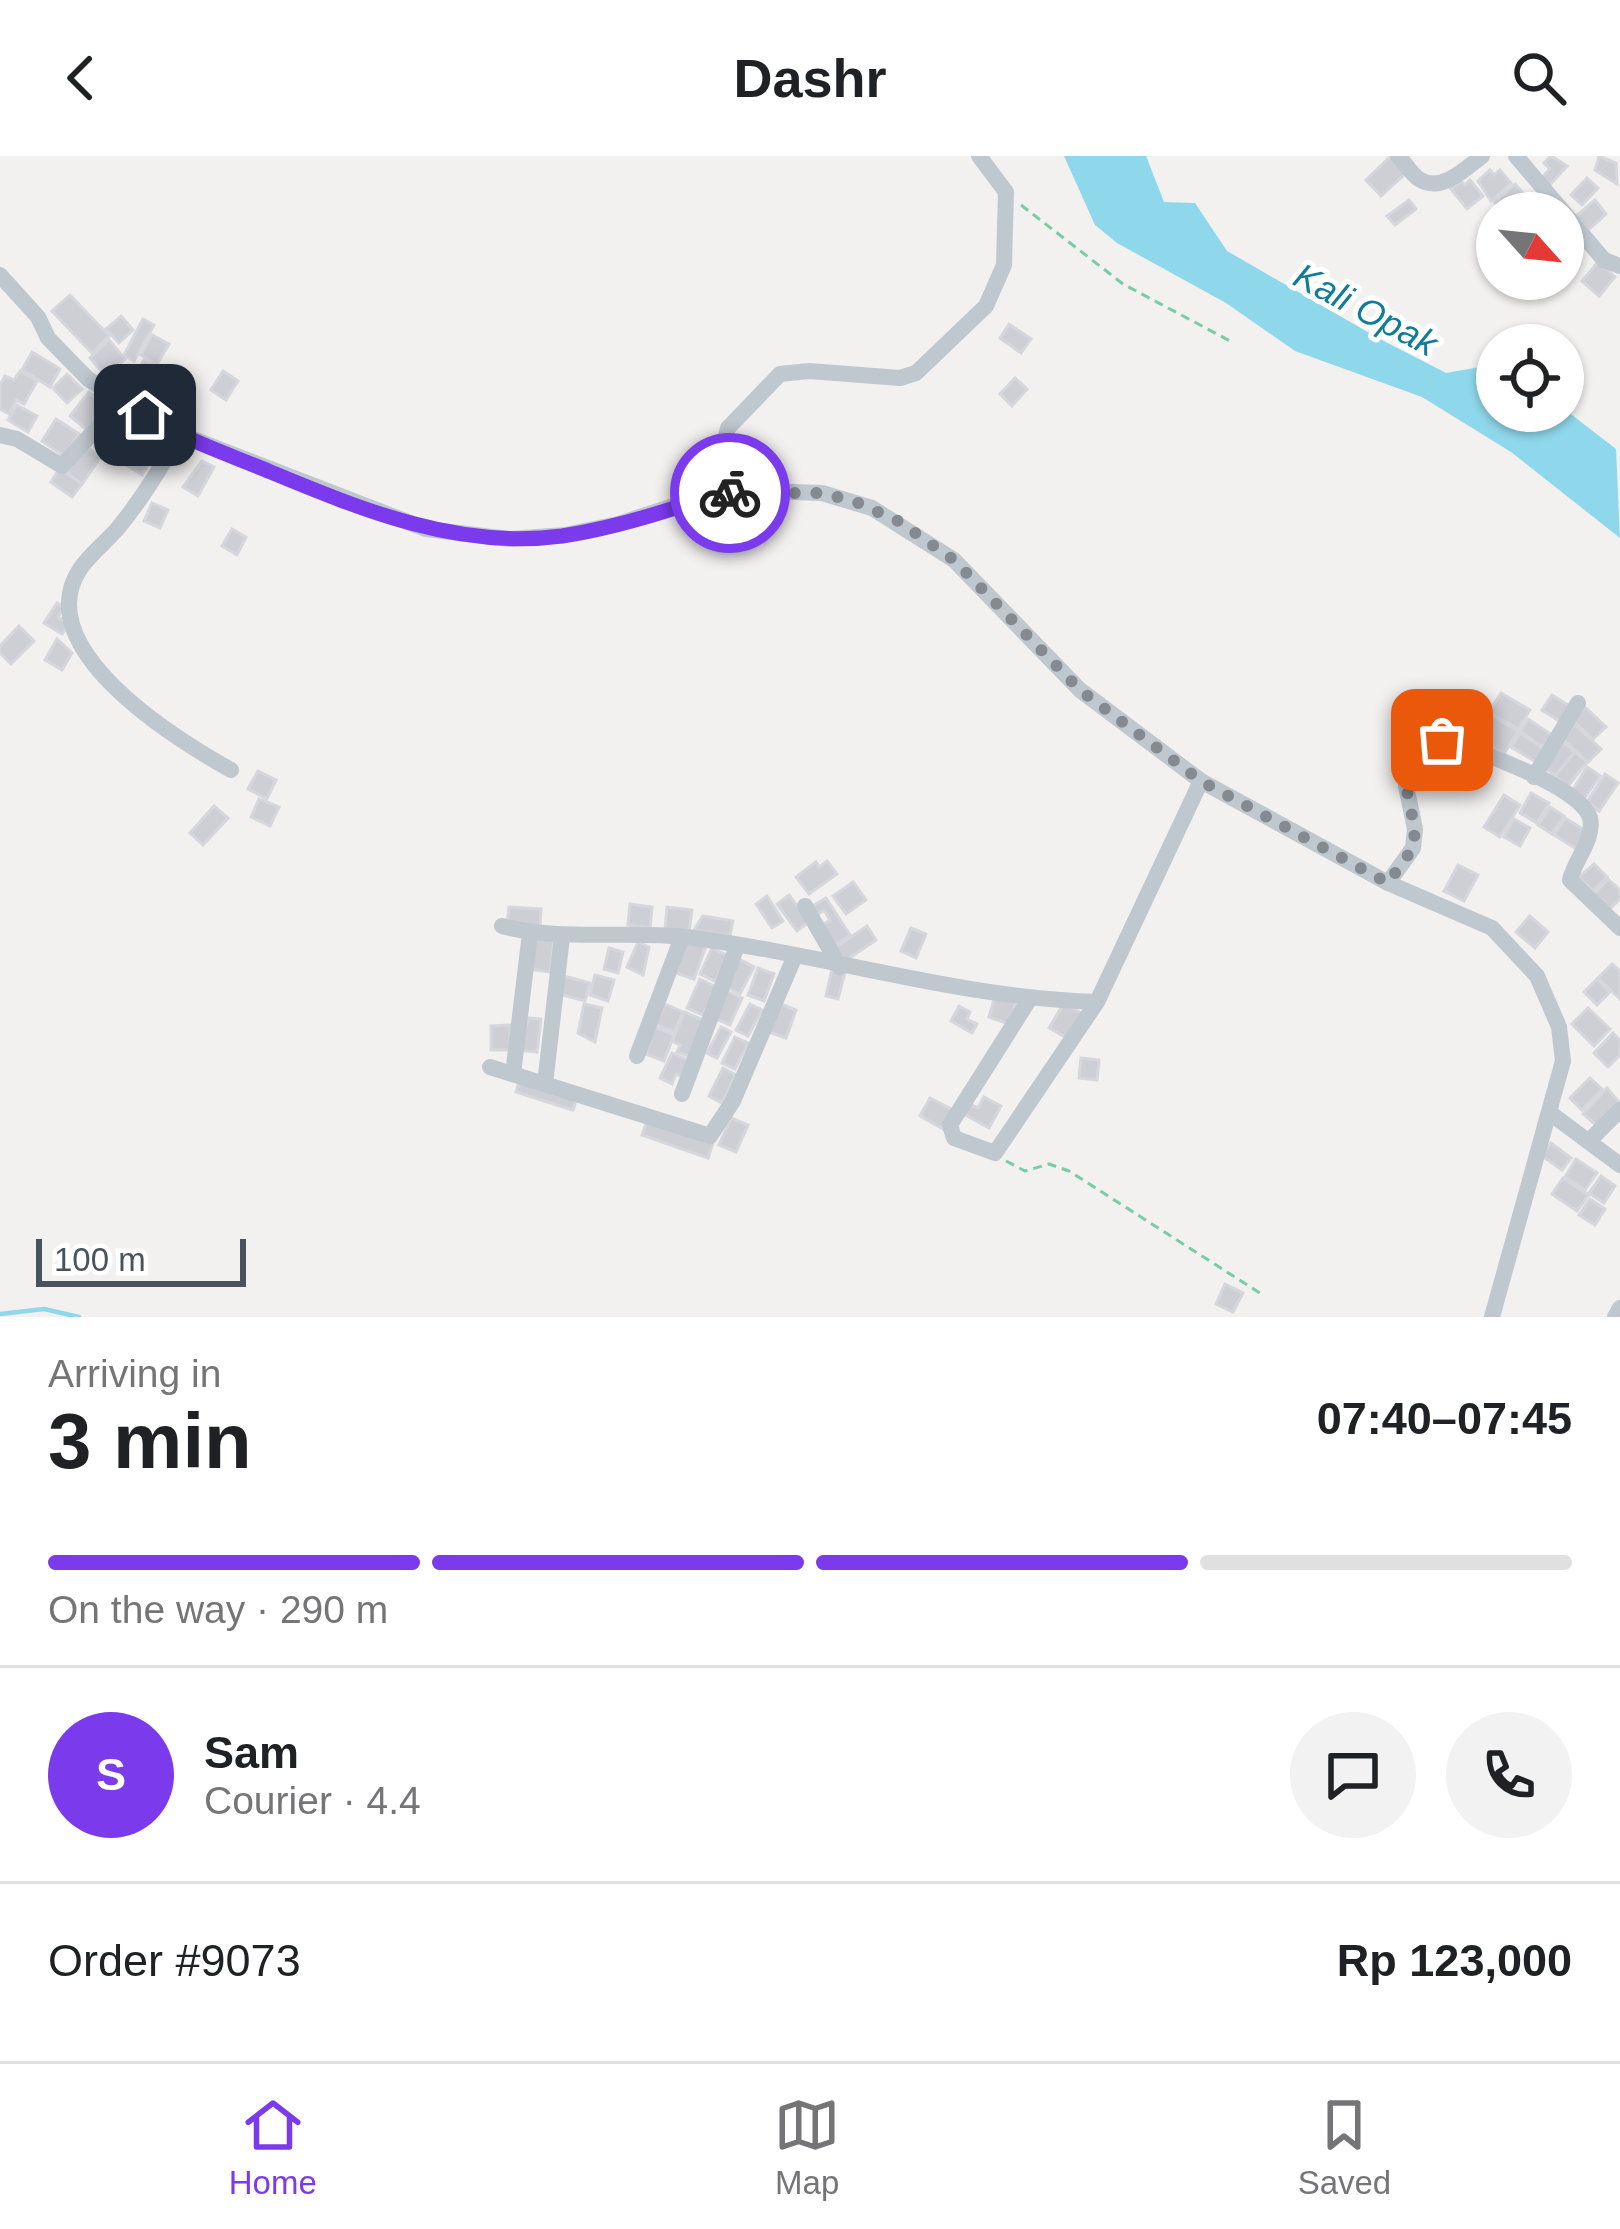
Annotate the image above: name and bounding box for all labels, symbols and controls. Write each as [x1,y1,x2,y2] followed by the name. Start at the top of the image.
[48,45,114,111] icon: back
[1506,45,1572,111] icon: search
[733,48,887,108] text: Dashr
[1476,192,1584,300] north arrow
[1476,192,1584,432] map controls
[1287,255,1446,365] water label: Kali Opak
[1476,324,1584,432] button: locate
[94,364,196,466] pin
[112,382,178,448] icon: home
[670,433,790,553] courier
[697,460,763,526] icon: bike
[1391,689,1493,791] pin
[1409,707,1475,773] icon: bag
[36,1233,246,1286] scale bar
[54,1241,146,1278] text: 100 m
[48,1352,221,1395] text: Arriving in
[1317,1393,1572,1444] text: 07:40–07:45
[48,1397,252,1485] text: 3 min
[48,1588,388,1631] text: On the way · 290 m
[1290,1712,1416,1838] button: chat
[1446,1712,1572,1838] button: phone
[204,1727,299,1778] text: Sam
[96,1749,126,1800] text: S
[204,1779,421,1822] text: Courier · 4.4
[48,1935,301,1986] text: Order #9073
[1337,1935,1572,1986] text: Rp 123,000
[229,2092,317,2202] tab: Home
[774,2092,840,2202] tab: Map
[1298,2092,1391,2202] tab: Saved

